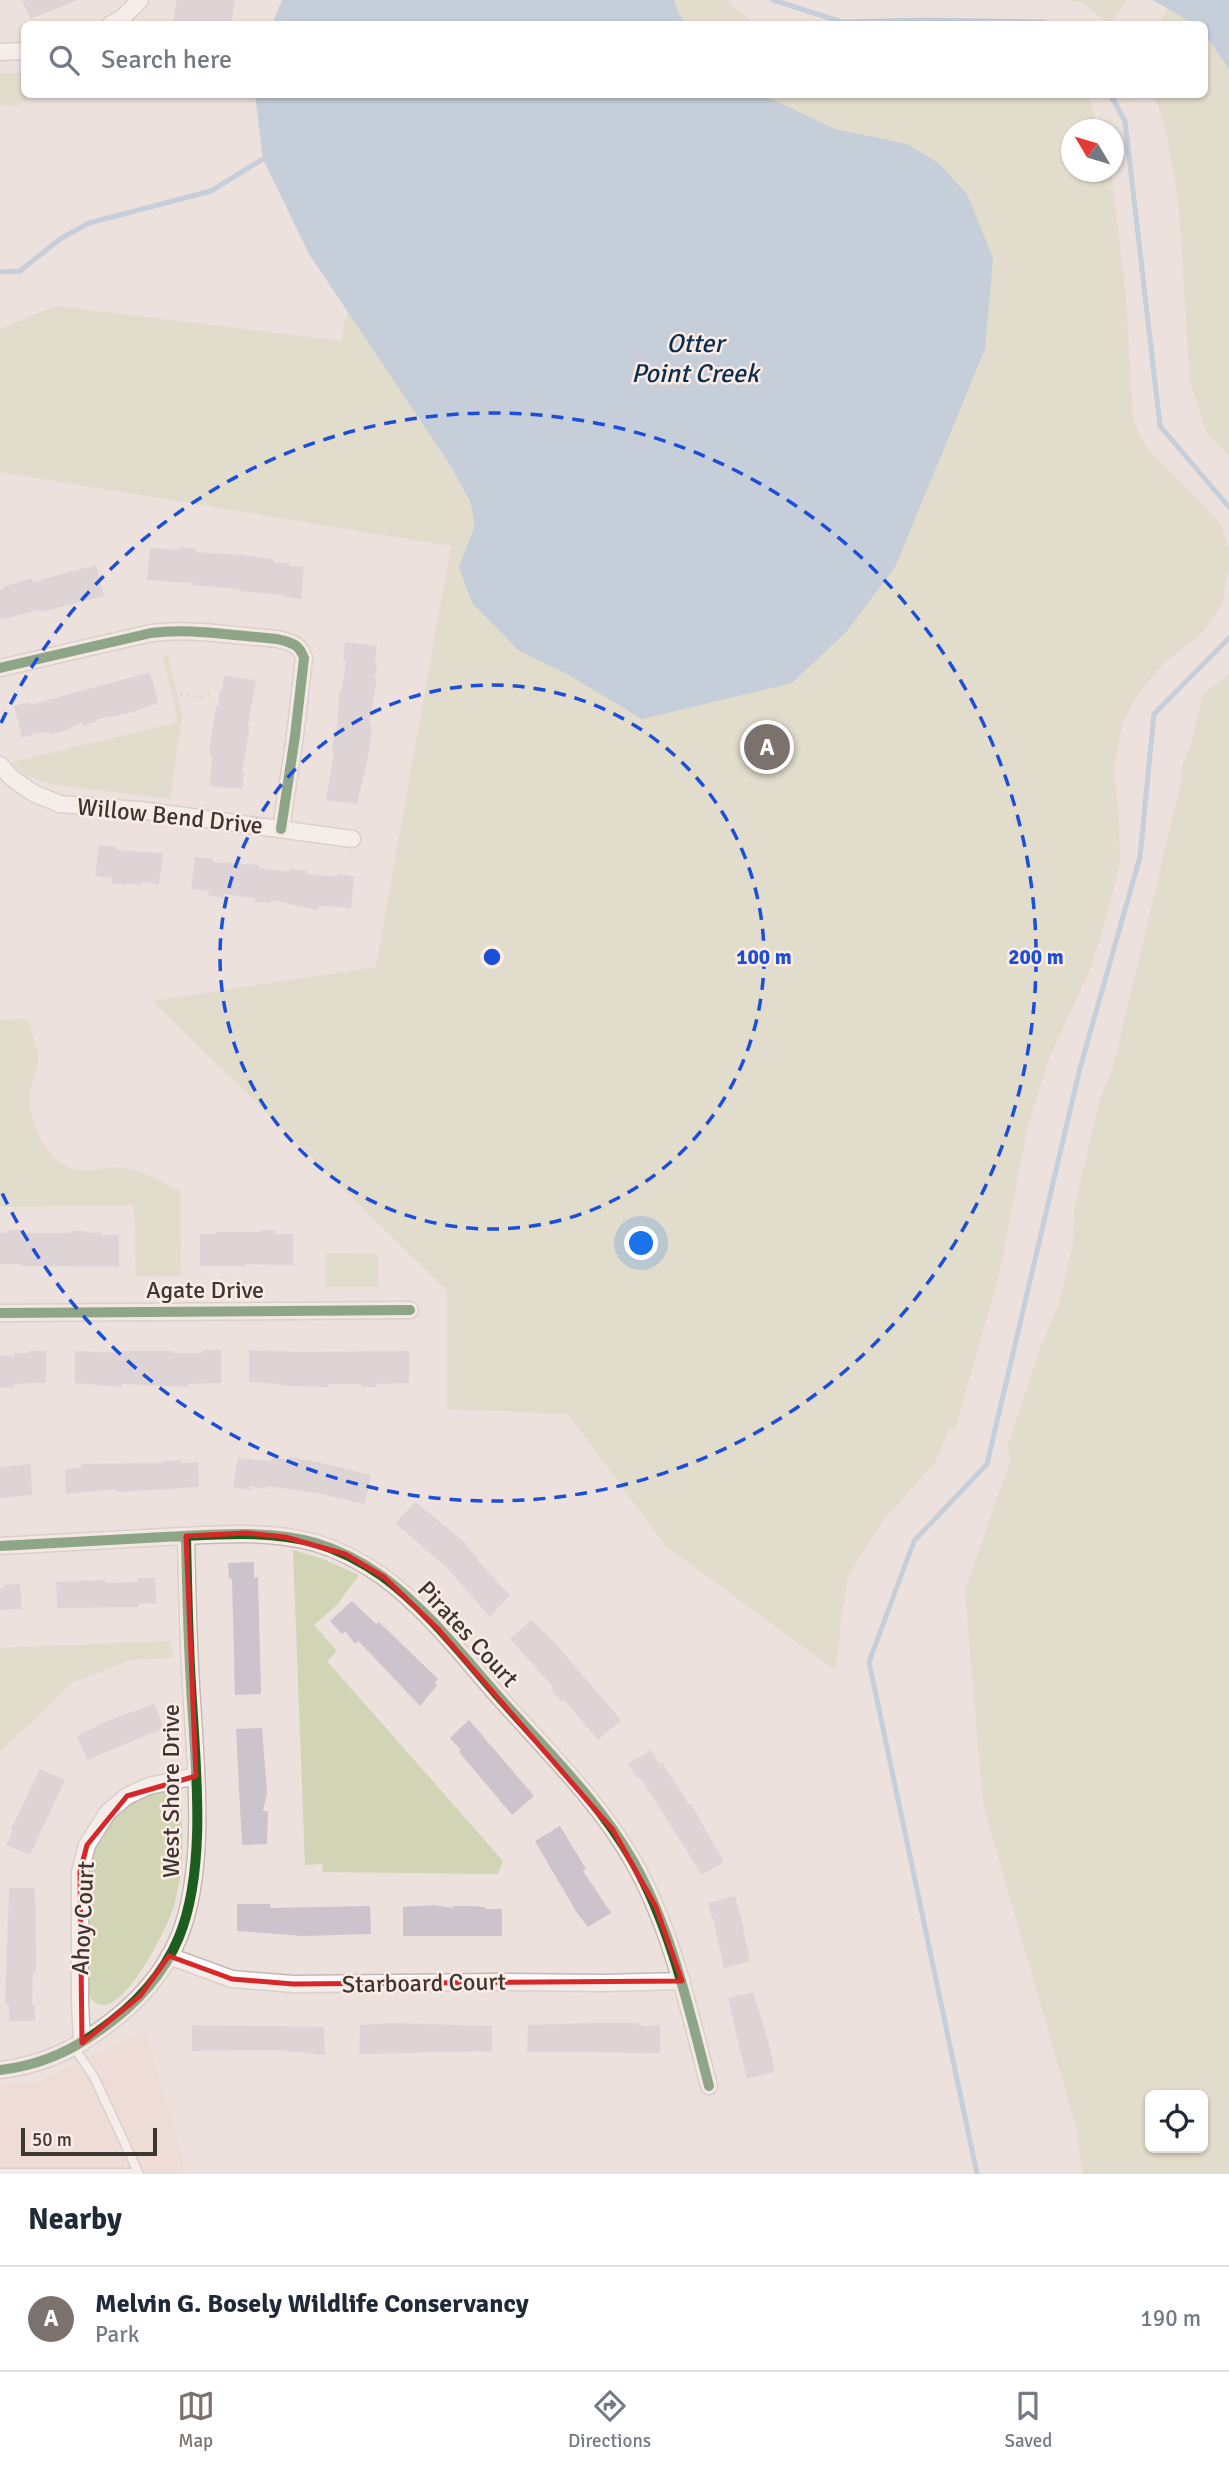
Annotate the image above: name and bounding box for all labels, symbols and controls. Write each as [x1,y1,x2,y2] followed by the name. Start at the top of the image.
[21,21,1208,98] search box
[45,41,83,79] icon: search
[101,44,232,76] text: Search here
[1061,119,1124,182] north arrow
[631,328,761,390] water label: Otter Point Creek
[744,721,790,773] pin: A
[76,791,264,841] street label: Willow Bend Drive
[736,944,792,970] text: 100 m
[1008,944,1064,970] text: 200 m
[480,945,504,969] centre of rings
[624,1226,658,1260] your location
[146,1275,264,1305] street label: Agate Drive
[411,1575,525,1693] street label: Pirates Court
[156,1704,186,1878] street label: West Shore Drive
[65,1860,101,1976] street label: Ahoy Court
[342,1967,506,1999] street label: Starboard Court
[1145,2090,1208,2153] map controls
[1145,2090,1208,2153] button: locate
[21,2125,158,2157] scale bar
[32,2128,72,2152] text: 50 m
[28,2201,122,2238] text: Nearby
[95,2288,529,2320] text: Melvin G. Bosely Wildlife Conservancy
[44,2304,58,2333] text: A
[1140,2304,1201,2333] text: 190 m
[95,2320,139,2349] text: Park
[177,2387,215,2453] tab: Map
[568,2387,651,2453] tab: Directions
[1004,2387,1052,2453] tab: Saved

